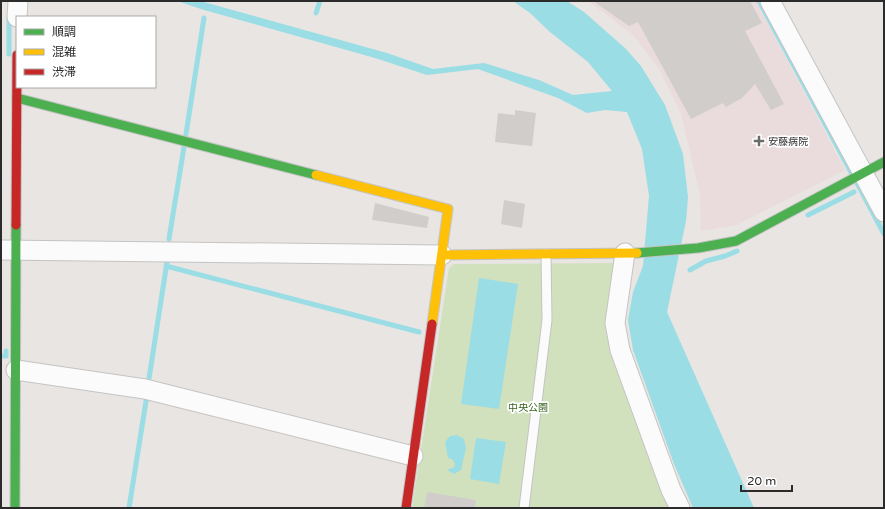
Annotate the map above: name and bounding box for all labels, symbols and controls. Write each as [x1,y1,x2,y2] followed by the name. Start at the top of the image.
[16,16,156,88] legend
[52,25,76,39] text: 順調
[52,45,76,59] text: 混雑
[52,65,76,79] text: 渋滞
[753,135,765,147] marker: 安藤病院
[768,136,808,148] place label: 安藤病院
[508,402,548,414] park label: 中央公園
[741,467,792,493] scale bar
[747,474,776,488] text: 20 m

